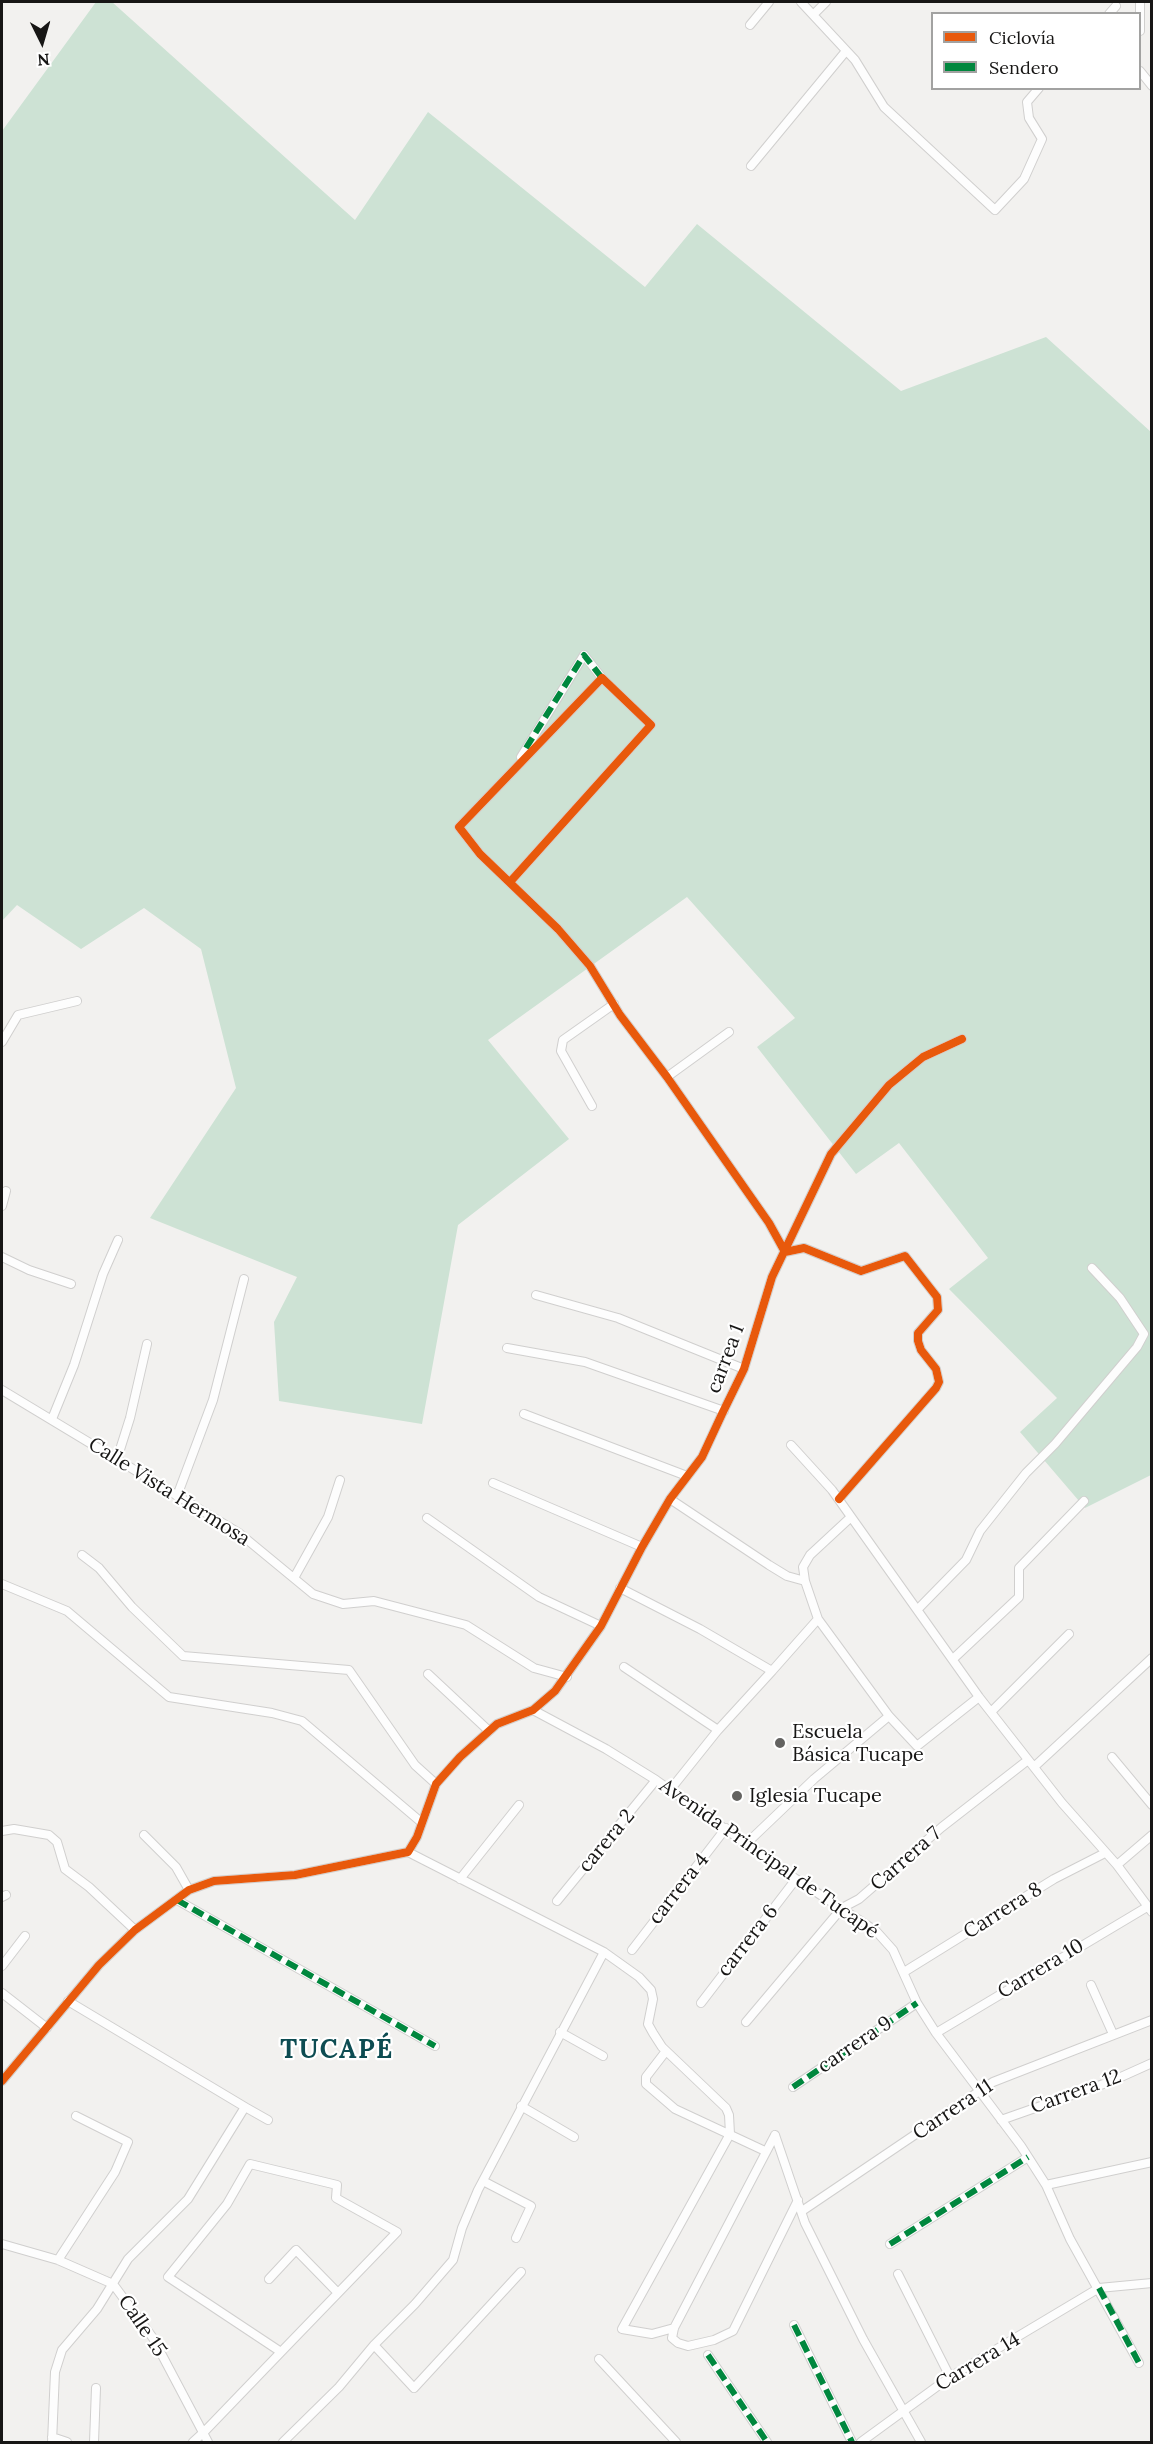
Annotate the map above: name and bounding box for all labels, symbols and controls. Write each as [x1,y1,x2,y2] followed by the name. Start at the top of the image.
[12,12,72,72] north arrow
[931,12,1141,90] legend
[989,26,1055,49] text: Ciclovía
[37,49,51,70] text: N
[989,56,1059,79] text: Sendero
[702,1321,750,1397] street label: carrea 1
[84,1433,254,1551] street label: Calle Vista Hermosa
[792,1720,924,1767] place label: Escuela Básica Tucape
[773,1736,787,1750] marker: Escuela Básica Tucape
[655,1774,883,1944] street label: Avenida Principal de Tucapé
[749,1784,882,1808] place label: Iglesia Tucape
[730,1789,744,1803] marker: Iglesia Tucape
[574,1805,640,1877] street label: carera 2
[866,1822,946,1896] street label: Carrera 7
[644,1849,714,1929] street label: carrera 4
[959,1878,1047,1944] street label: Carrera 8
[713,1900,783,1982] street label: carrera 6
[994,1934,1088,2004] street label: Carrera 10
[813,2011,897,2079] street label: carrera 9
[280,2035,394,2067] district label: TUCAPÉ
[1028,2065,1124,2119] street label: Carrera 12
[909,2075,997,2145] street label: Carrera 11
[113,2290,171,2362] street label: Calle 15
[931,2327,1025,2397] street label: Carrera 14

